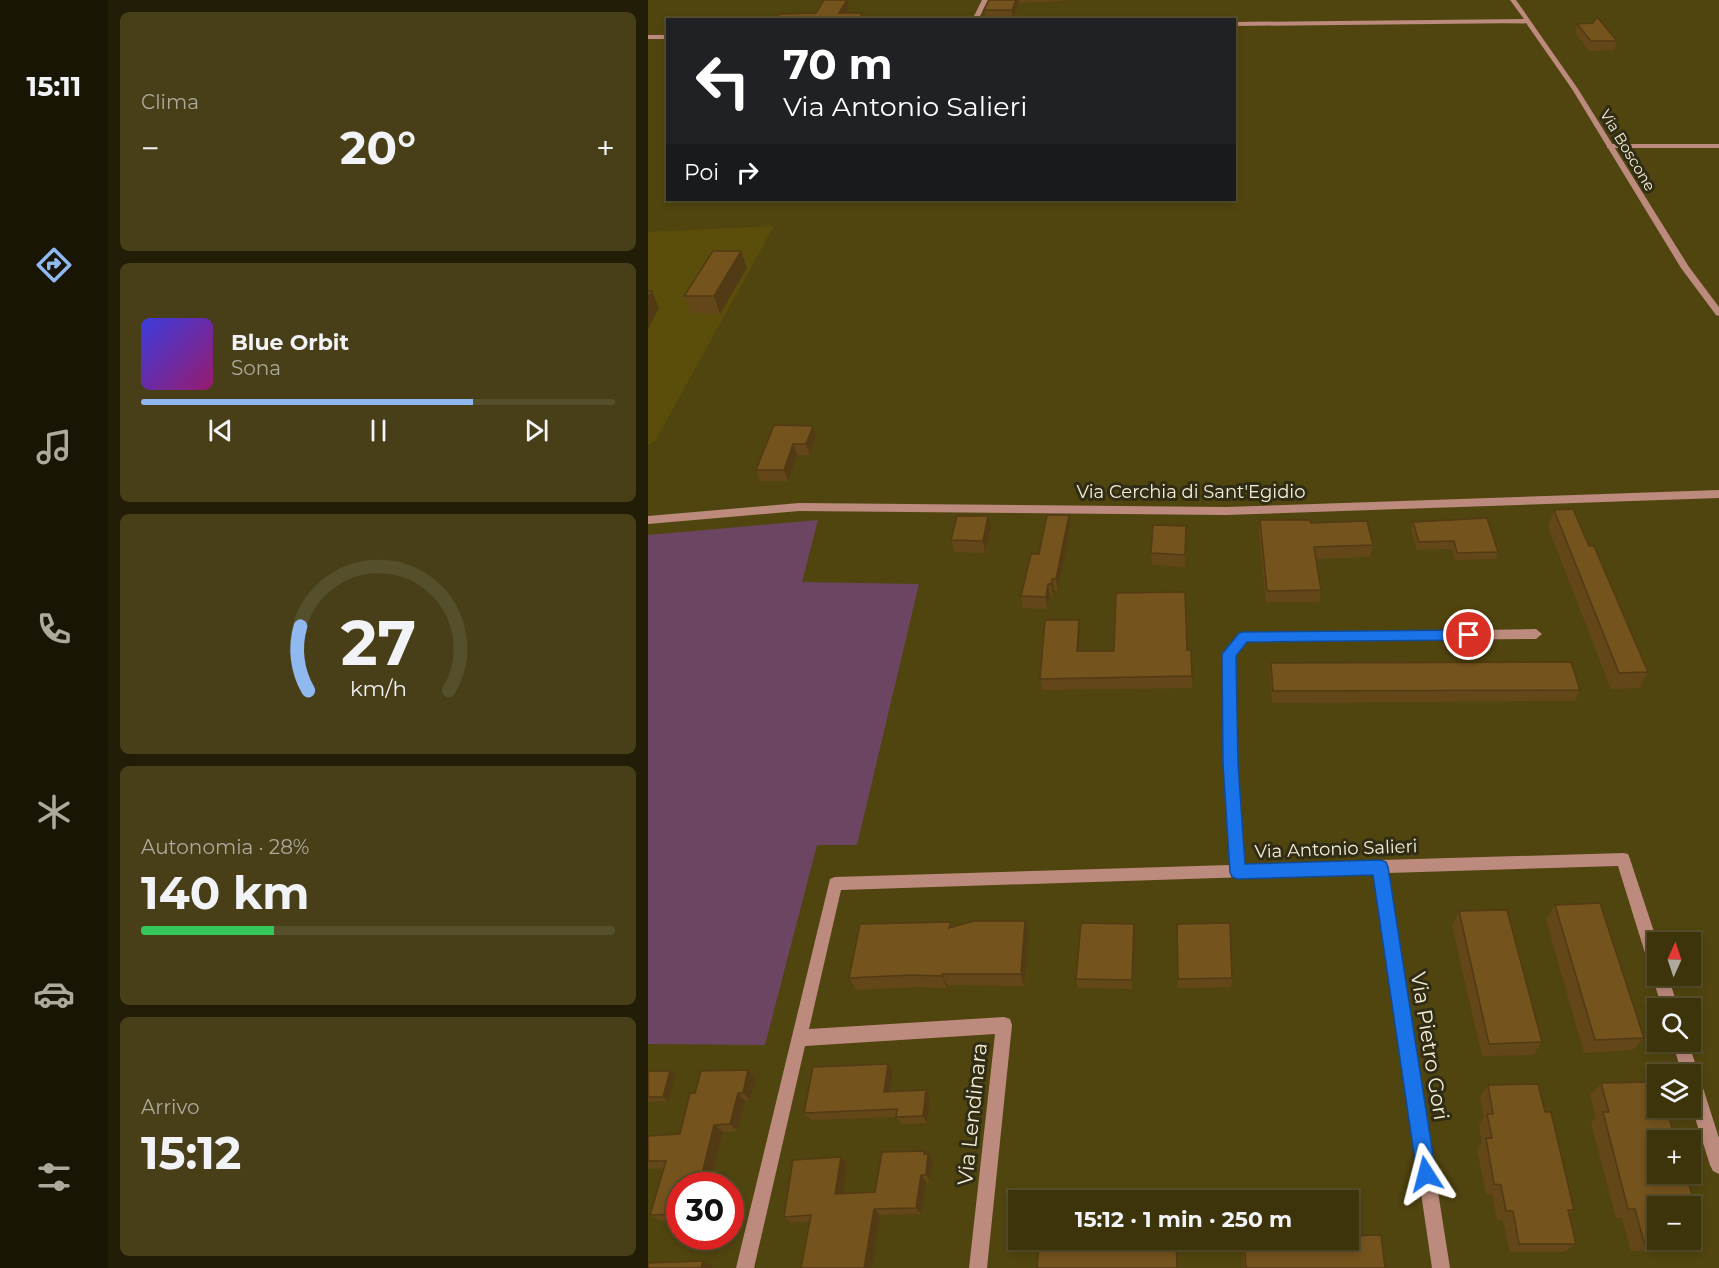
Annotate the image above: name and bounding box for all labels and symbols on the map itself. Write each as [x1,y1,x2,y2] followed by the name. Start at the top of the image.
[1596,106,1660,194] street label: Via Boscone
[1077,481,1305,503] street label: Via Cerchia di Sant'Egidio
[1443,609,1494,660] pin
[1254,835,1418,863] street label: Via Antonio Salieri
[1647,932,1701,986] north arrow
[1406,970,1454,1122] street label: Via Pietro Gori
[952,1041,992,1187] street label: Via Lendinara
[1394,1142,1458,1206] position arrow
[666,1172,744,1250] speed limit sign: 30

